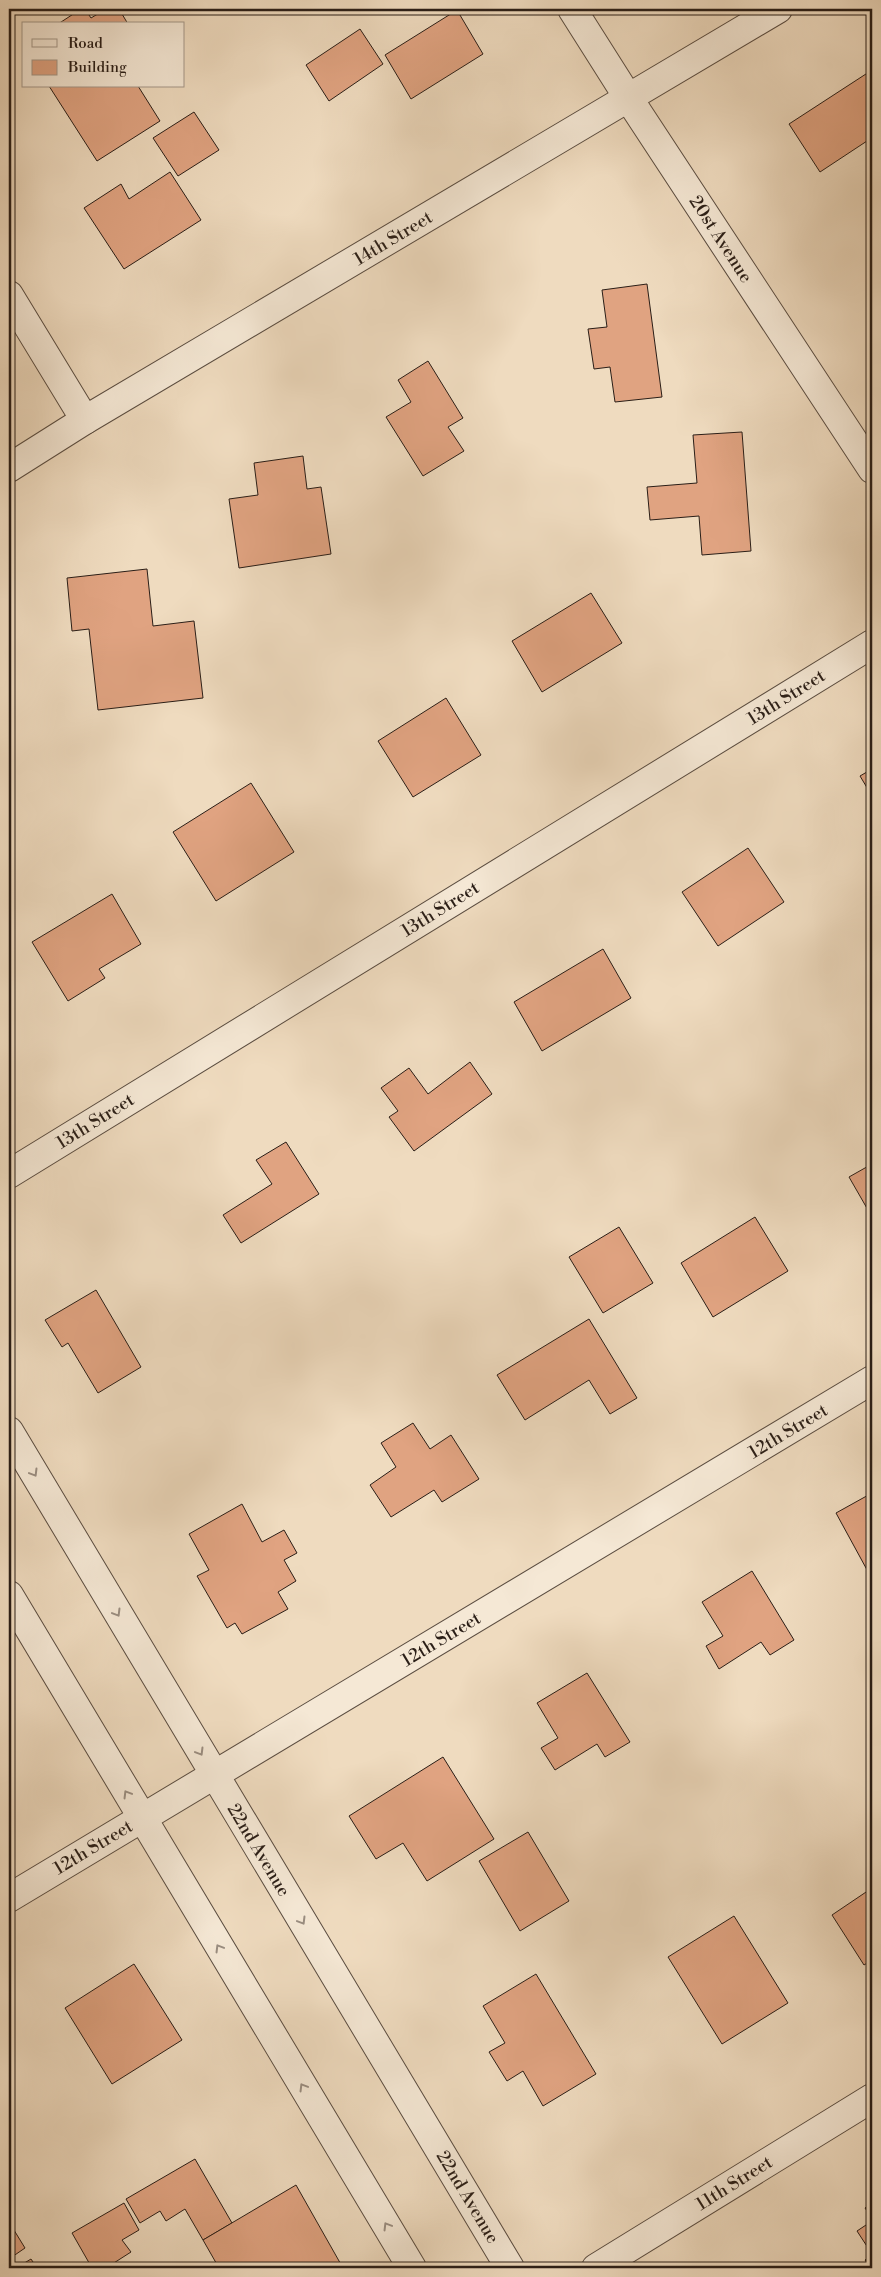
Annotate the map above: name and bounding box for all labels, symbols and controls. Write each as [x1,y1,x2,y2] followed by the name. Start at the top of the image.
[22,22,185,88] legend
[68,34,103,53] text: Road
[67,58,127,77] text: Building
[684,191,757,287] street label: 20st Avenue
[350,206,437,271] street label: 14th Street
[743,664,830,730] street label: 13th Street
[397,876,484,942] street label: 13th Street
[52,1088,139,1154] street label: 13th Street
[744,1399,833,1464] street label: 12th Street
[27,1468,37,1477] one-way arrow
[110,1607,120,1616] one-way arrow
[397,1607,486,1672] street label: 12th Street
[194,1747,204,1756] one-way arrow
[123,1790,133,1799] one-way arrow
[222,1800,295,1901] street label: 22nd Avenue
[49,1815,138,1880] street label: 12th Street
[295,1916,305,1925] one-way arrow
[216,1945,226,1954] one-way arrow
[300,2084,310,2093] one-way arrow
[431,2147,504,2248] street label: 22nd Avenue
[692,2151,777,2216] street label: 11th Street
[384,2223,394,2232] one-way arrow

